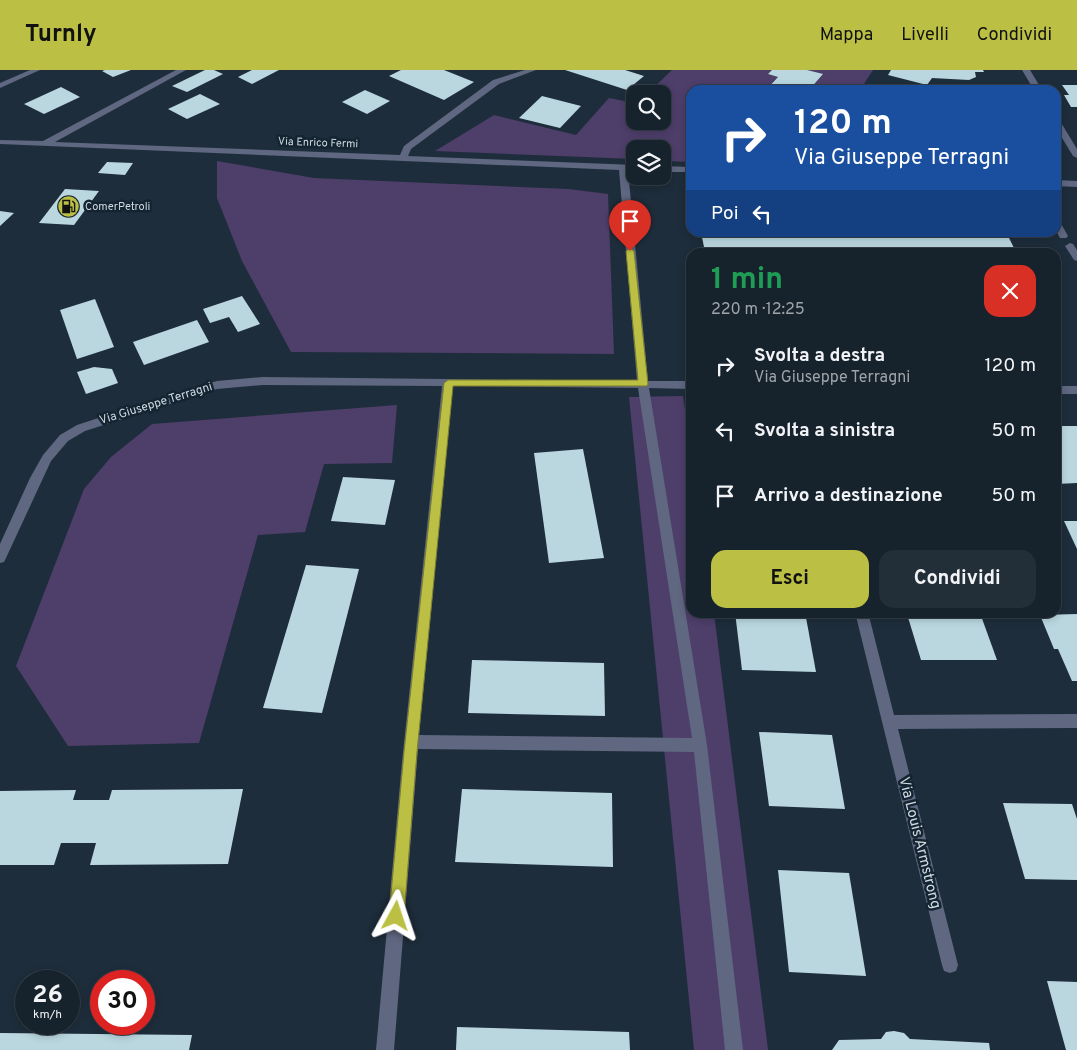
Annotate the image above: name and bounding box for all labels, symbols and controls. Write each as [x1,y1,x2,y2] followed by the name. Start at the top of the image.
[25,20,97,50] text: Turnly
[820,24,873,47] text: Mappa
[901,24,949,47] text: Livelli
[977,24,1052,47] text: Condividi
[626,85,671,185] map controls
[626,85,671,130] button: search
[794,102,892,146] text: 120 m
[711,105,776,170] icon: right
[278,135,358,151] street label: Via Enrico Fermi
[626,140,671,185] button: layers
[794,145,1009,172] text: Via Giuseppe Terragni
[57,195,81,219] fuel station icon: ComerPetroli
[85,200,150,214] place label: ComerPetroli
[609,200,651,251] pin
[748,200,776,228] icon: left
[711,202,738,226] text: Poi
[616,207,644,235] icon: arrive
[711,262,783,299] text: 1 min
[984,265,1036,317] button: close
[711,300,805,320] text: 220 m · 12:25
[754,344,885,368] text: Svolta a destra
[711,352,739,380] icon: right
[985,354,1036,378] text: 120 m
[754,368,910,388] text: Via Giuseppe Terragni
[98,379,214,429] street label: Via Giuseppe Terragni
[711,417,739,445] icon: left
[754,419,895,443] text: Svolta a sinistra
[991,419,1036,443] text: 50 m
[711,482,739,510] icon: arrive
[754,484,943,508] text: Arrivo a destinazione
[991,484,1036,508] text: 50 m
[711,550,869,608] button: Esci
[879,550,1036,608] button: Condividi
[893,775,945,911] street label: Via Louis Armstrong
[369,889,421,941] position arrow
[90,970,155,1035] speed limit sign: 30
[32,980,63,1012] text: 26
[33,1007,62,1023] text: km/h

